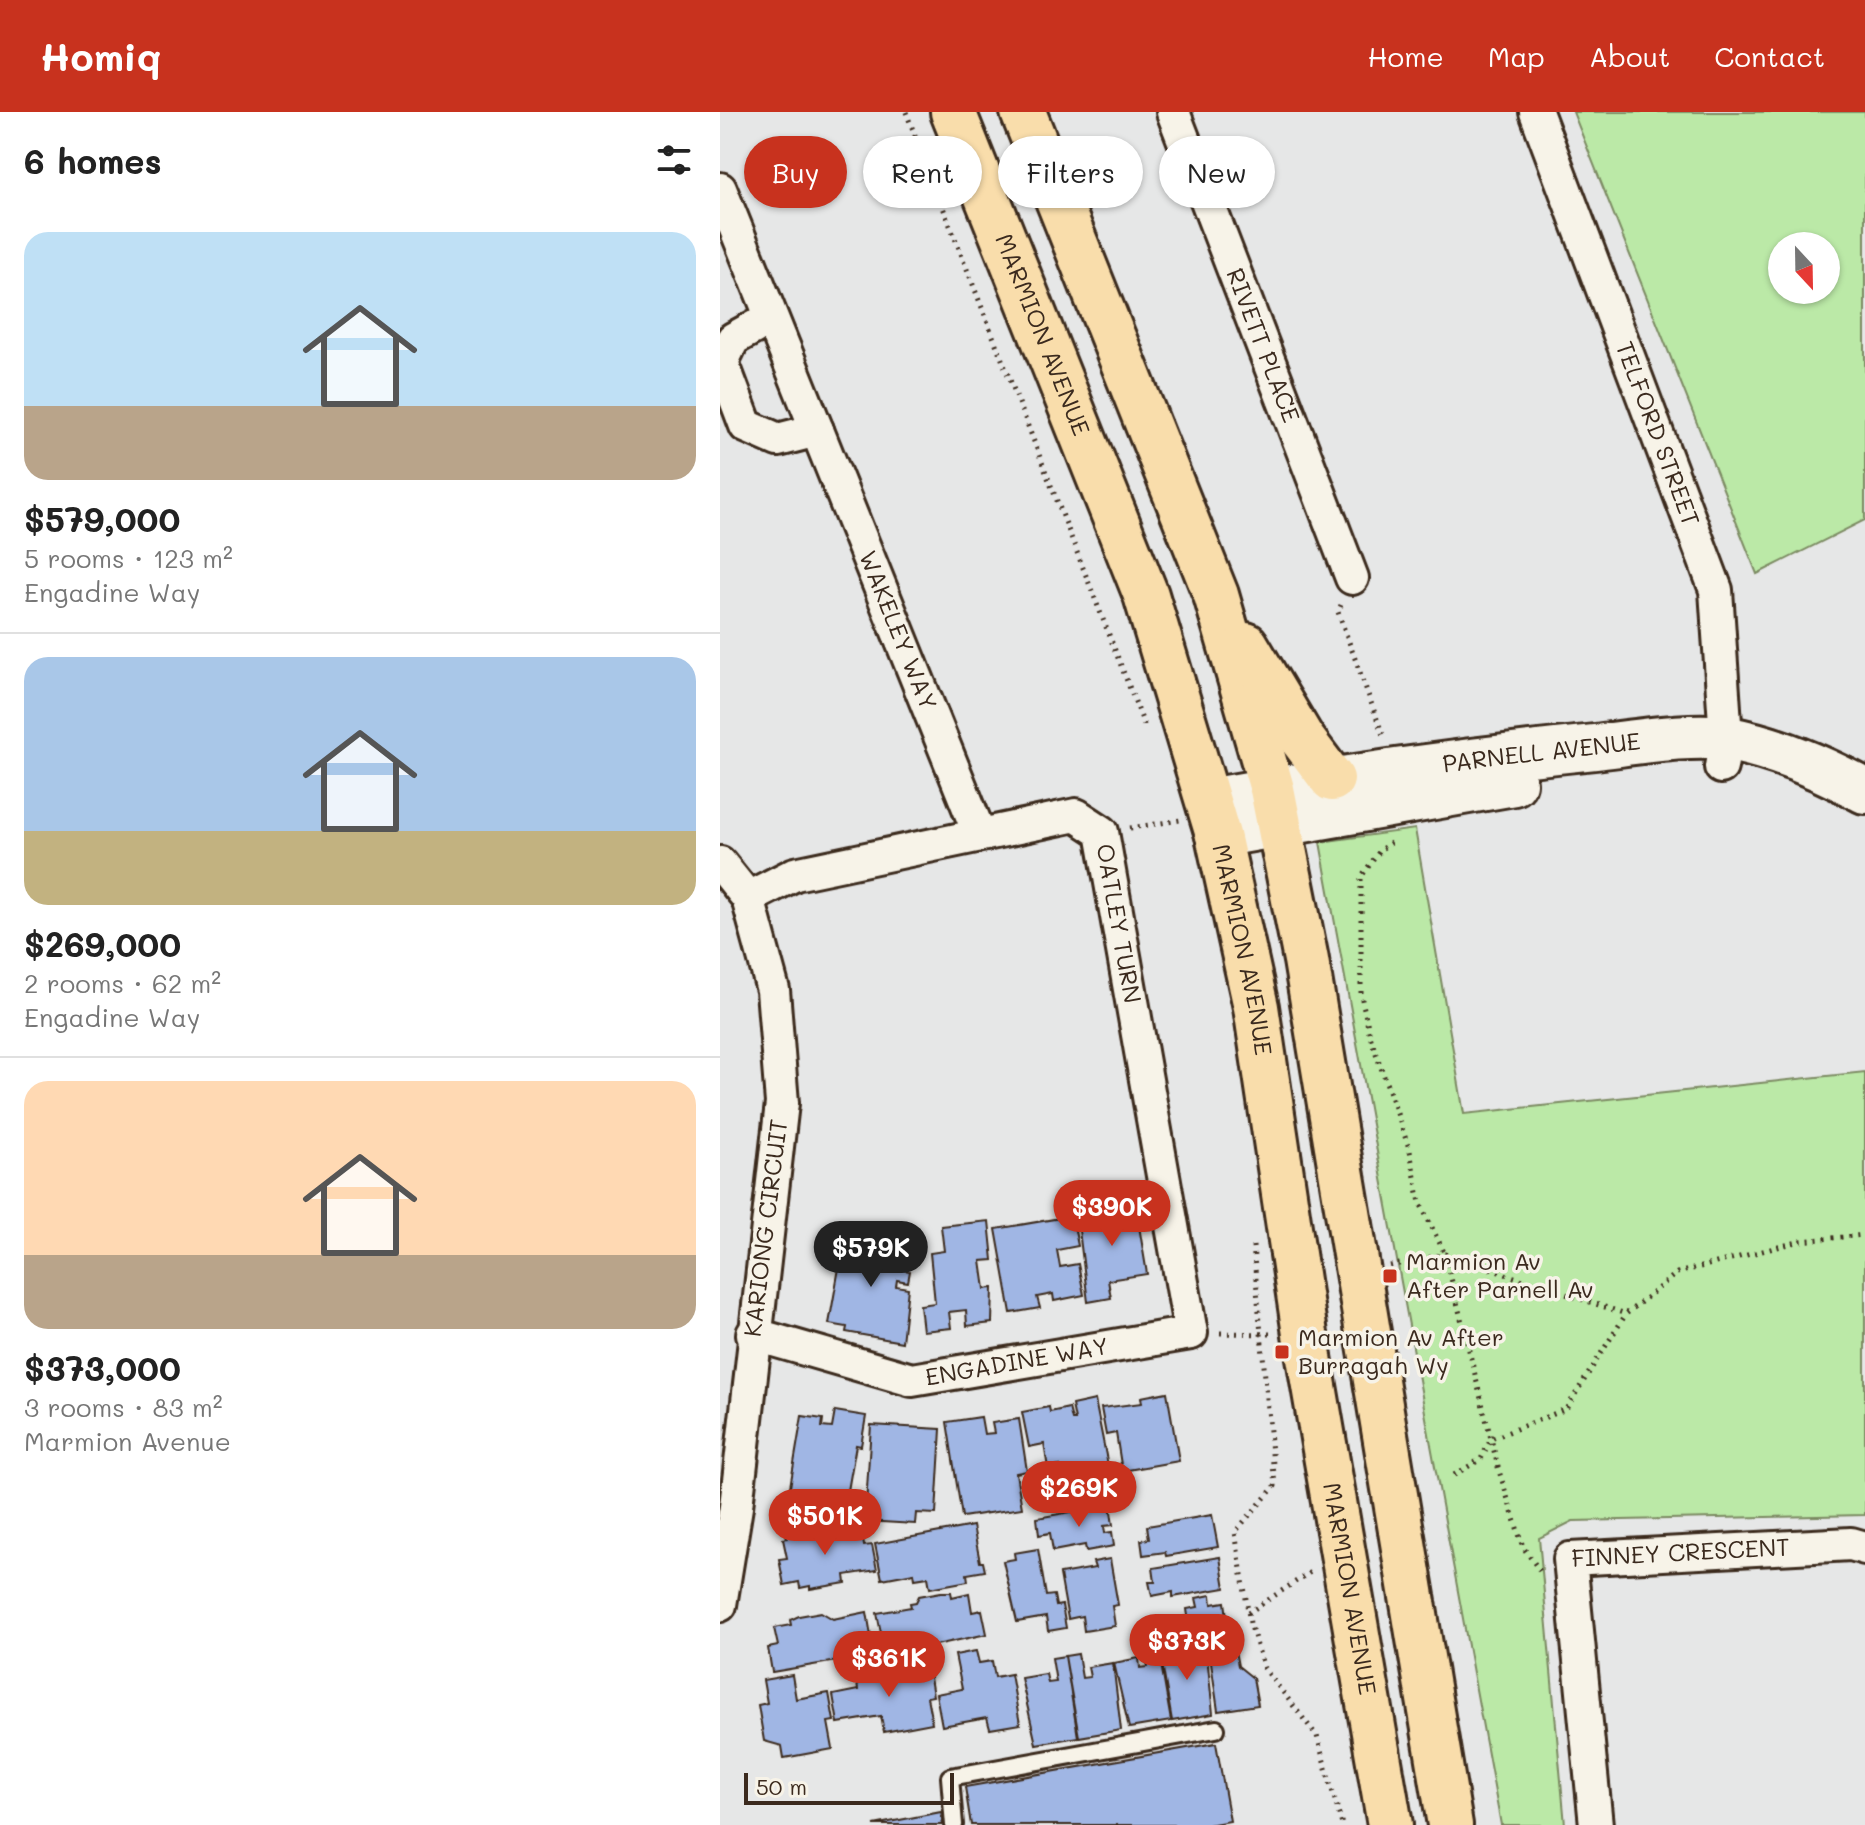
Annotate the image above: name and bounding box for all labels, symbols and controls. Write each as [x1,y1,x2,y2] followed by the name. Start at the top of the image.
[40,31,161,81] text: Homiq
[1368,38,1444,74] text: Home
[1488,38,1545,74] text: Map
[1589,38,1670,74] text: About
[1714,38,1825,74] text: Contact
[744,136,847,208] chip: Buy
[863,136,982,208] chip: Rent
[998,136,1143,208] chip: Filters
[1159,136,1275,208] chip: New
[24,138,162,183] text: 6 homes
[652,138,696,182] icon: filters
[989,229,1098,440] street label: MARMION AVENUE
[1768,232,1840,304] north arrow
[1768,232,1840,304] map controls
[1220,263,1308,426] street label: RIVETT PLACE
[288,284,432,428] icon: home
[1610,337,1707,530] street label: TELFORD STREET
[24,496,180,541] text: $579,000
[24,541,233,575] text: 5 rooms · 123 m²
[853,546,945,714] street label: WAKELEY WAY
[24,575,200,609] text: Engadine Way
[288,709,432,853] icon: home
[1441,724,1642,779] street label: PARNELL AVENUE
[1090,841,1149,1005] street label: OATLEY TURN
[1206,841,1280,1057] street label: MARMION AVENUE
[24,921,181,966] text: $269,000
[24,966,221,1000] text: 2 rooms · 62 m²
[24,1000,200,1034] text: Engadine Way
[736,1117,793,1339] street label: KARIONG CIRCUIT
[288,1133,432,1277] icon: home
[1056,1180,1168,1248] pin: $390K
[1071,1189,1153,1223] text: $390K
[815,1221,927,1289] pin: $579K
[832,1230,910,1264] text: $579K
[1406,1245,1594,1304] place label: Marmion Av After Parnell Av
[1381,1267,1399,1285] marker: Marmion Av After Parnell Av
[1298,1321,1504,1380] place label: Marmion Av After Burragah Wy
[923,1329,1111,1392] street label: ENGADINE WAY
[1273,1343,1291,1361] marker: Marmion Av After Burragah Wy
[24,1345,181,1390] text: $373,000
[24,1390,223,1424] text: 3 rooms · 83 m²
[24,1424,231,1458] text: Marmion Avenue
[1023,1461,1135,1529] pin: $269K
[1039,1470,1119,1504] text: $269K
[1317,1480,1384,1697] street label: MARMION AVENUE
[769,1489,881,1557] pin: $501K
[787,1498,863,1532] text: $501K
[1571,1530,1790,1573] street label: FINNEY CRESCENT
[1131,1614,1243,1682] pin: $373K
[1148,1623,1226,1657] text: $373K
[833,1631,945,1699] pin: $361K
[851,1640,927,1674] text: $361K
[744,1769,954,1805] scale bar
[756,1772,807,1801] text: 50 m

